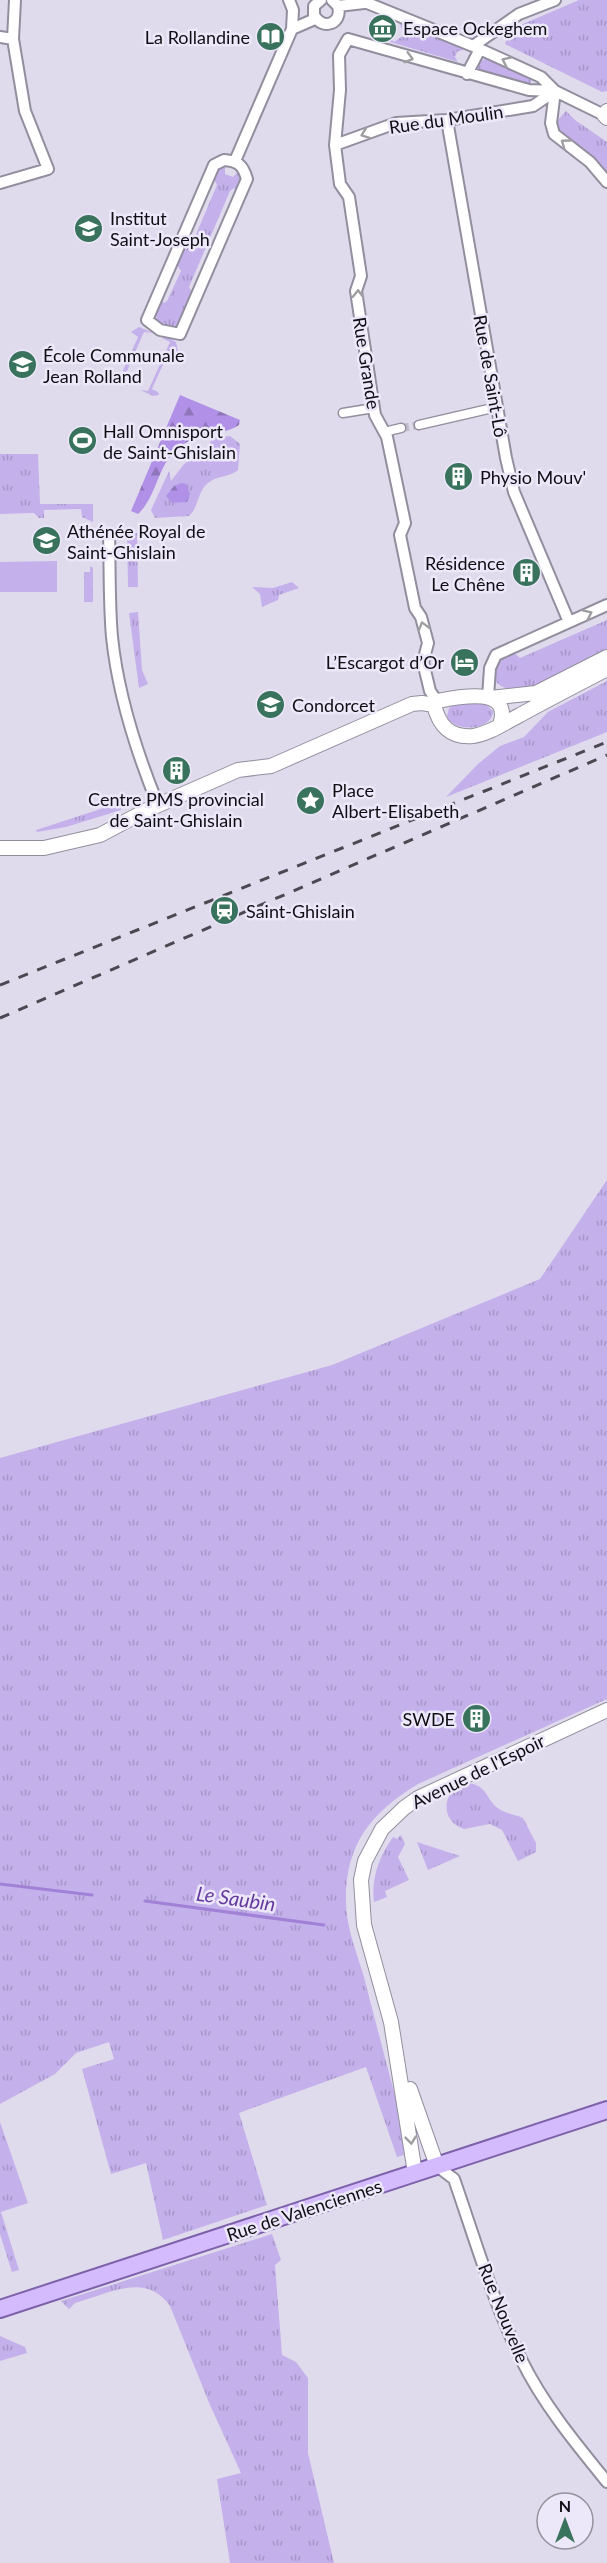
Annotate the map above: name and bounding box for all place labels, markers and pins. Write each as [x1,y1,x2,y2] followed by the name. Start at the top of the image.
[366,12,398,44] museum icon: Espace Ockeghem
[403,17,547,39] place label: Espace Ockeghem
[255,21,287,53] library icon: La Rollandine
[145,26,250,48] place label: La Rollandine
[110,207,210,250] place label: Institut Saint-Joseph
[73,212,105,244] school or university icon: Institut Saint-Joseph
[43,344,184,387] place label: École Communale Jean Rolland
[6,349,38,381] school or university icon: École Communale Jean Rolland
[103,420,236,463] place label: Hall Omnisport de Saint-Ghislain
[66,425,98,457] sports icon: Hall Omnisport de Saint-Ghislain
[443,461,475,493] building icon: Physio Mouv'
[480,466,586,488] place label: Physio Mouv'
[67,520,205,563] place label: Athénée Royal de Saint-Ghislain
[30,525,62,557] school or university icon: Athénée Royal de Saint-Ghislain
[425,552,505,595] place label: Résidence Le Chêne
[510,557,542,589] building icon: Résidence Le Chêne
[449,646,481,678] hotel icon: L’Escargot d’Or
[326,651,444,673] place label: L’Escargot d’Or
[255,689,287,721] school or university icon: Condorcet
[292,694,375,716] place label: Condorcet
[160,754,192,786] building icon: Centre PMS provincial de Saint-Ghislain
[332,779,459,822] place label: Place Albert-Elisabeth
[295,784,327,816] place icon: Place Albert-Elisabeth
[88,788,264,831] place label: Centre PMS provincial de Saint-Ghislain
[209,895,241,927] station icon: Saint-Ghislain
[246,900,355,922] place label: Saint-Ghislain
[460,1703,492,1735] building icon: SWDE
[403,1708,455,1730] place label: SWDE

